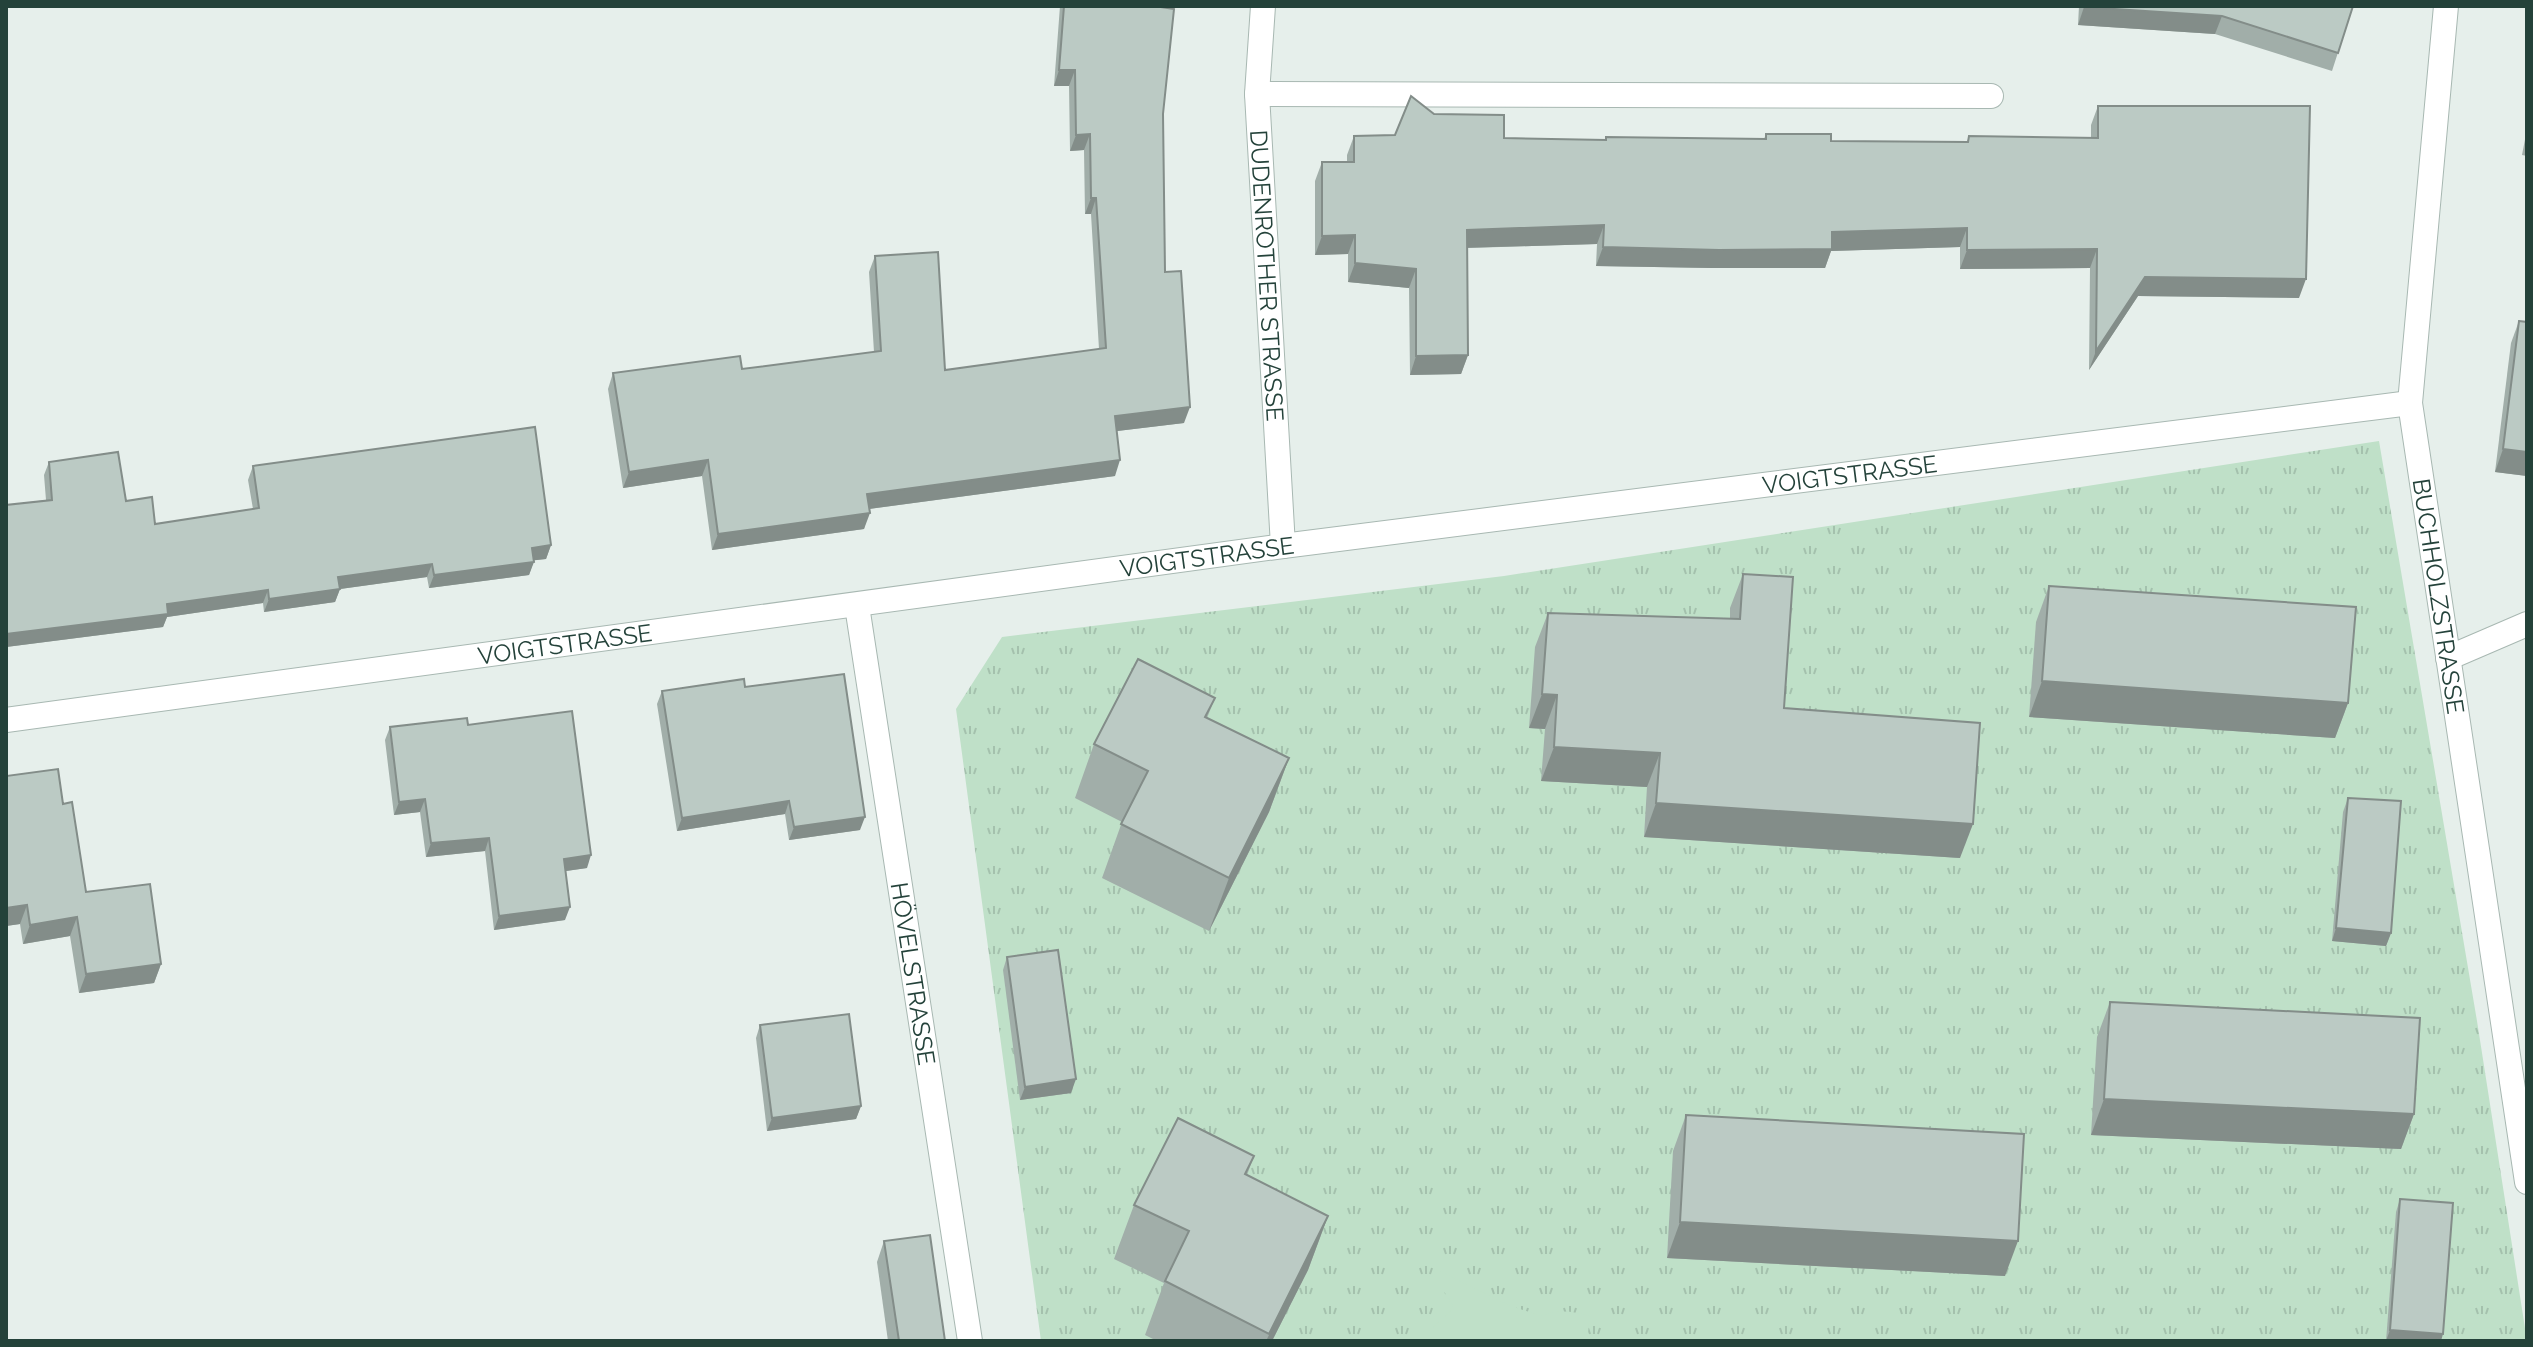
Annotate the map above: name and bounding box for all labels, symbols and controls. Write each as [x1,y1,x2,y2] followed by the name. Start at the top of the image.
[1245,129,1290,422] street label: DUDENROTHER STRASSE
[1761,449,1939,500] street label: VOIGTSTRASSE
[2407,477,2471,716] street label: BUCHHOLZSTRASSE
[1118,530,1296,583] street label: VOIGTSTRASSE
[476,618,654,670] street label: VOIGTSTRASSE
[885,880,942,1067] street label: HÖVELSTRASSE

